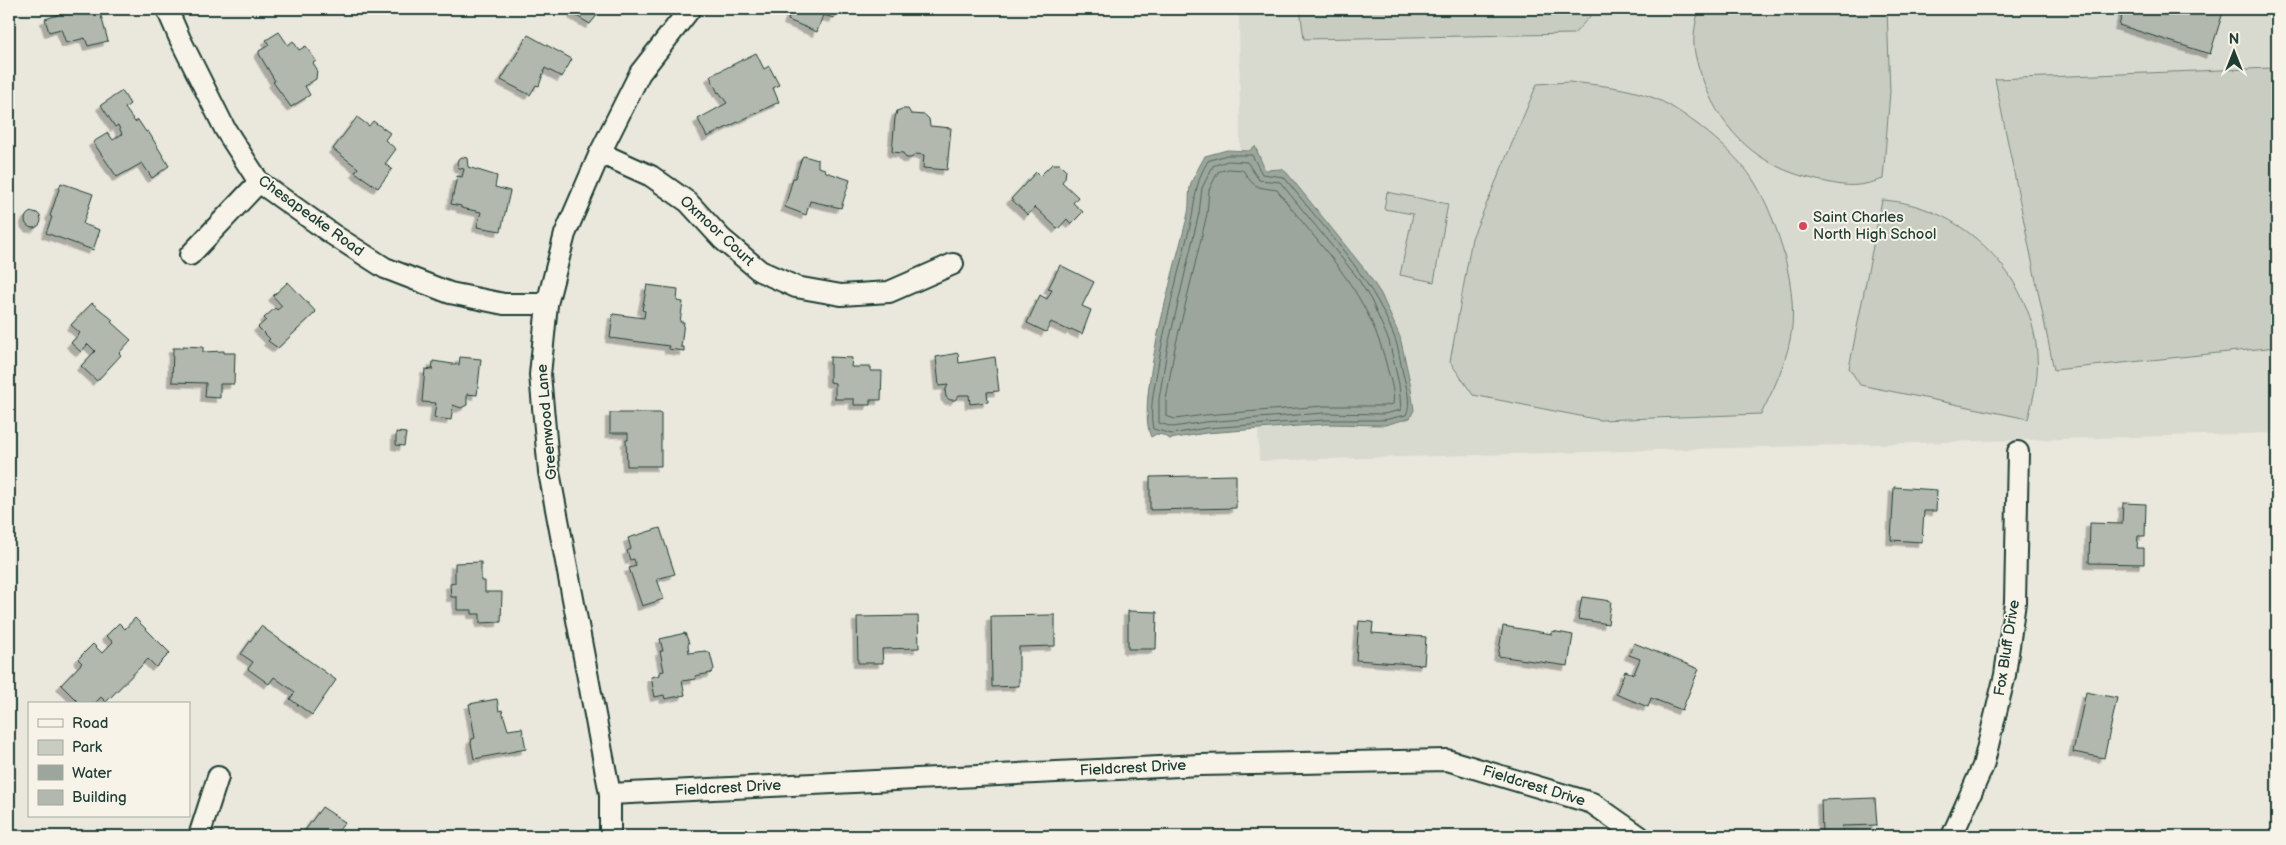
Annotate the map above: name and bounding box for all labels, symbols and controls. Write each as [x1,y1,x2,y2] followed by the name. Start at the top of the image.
[2208,28,2258,78] north arrow
[2229,31,2239,48] text: N
[254,171,368,261] street label: Chesapeake Road
[676,192,758,271] street label: Oxmoor Court
[1813,208,1936,244] place label: Saint Charles North High School
[1797,220,1809,232] marker: Saint Charles North High School
[532,363,562,481] street label: Greenwood Lane
[1990,598,2024,697] street label: Fox Bluff Drive
[28,702,190,818] legend
[72,714,108,733] text: Road
[72,738,103,757] text: Park
[1079,756,1187,780] street label: Fieldcrest Drive
[1480,761,1588,811] street label: Fieldcrest Drive
[72,764,112,783] text: Water
[674,776,782,800] street label: Fieldcrest Drive
[72,788,127,807] text: Building

